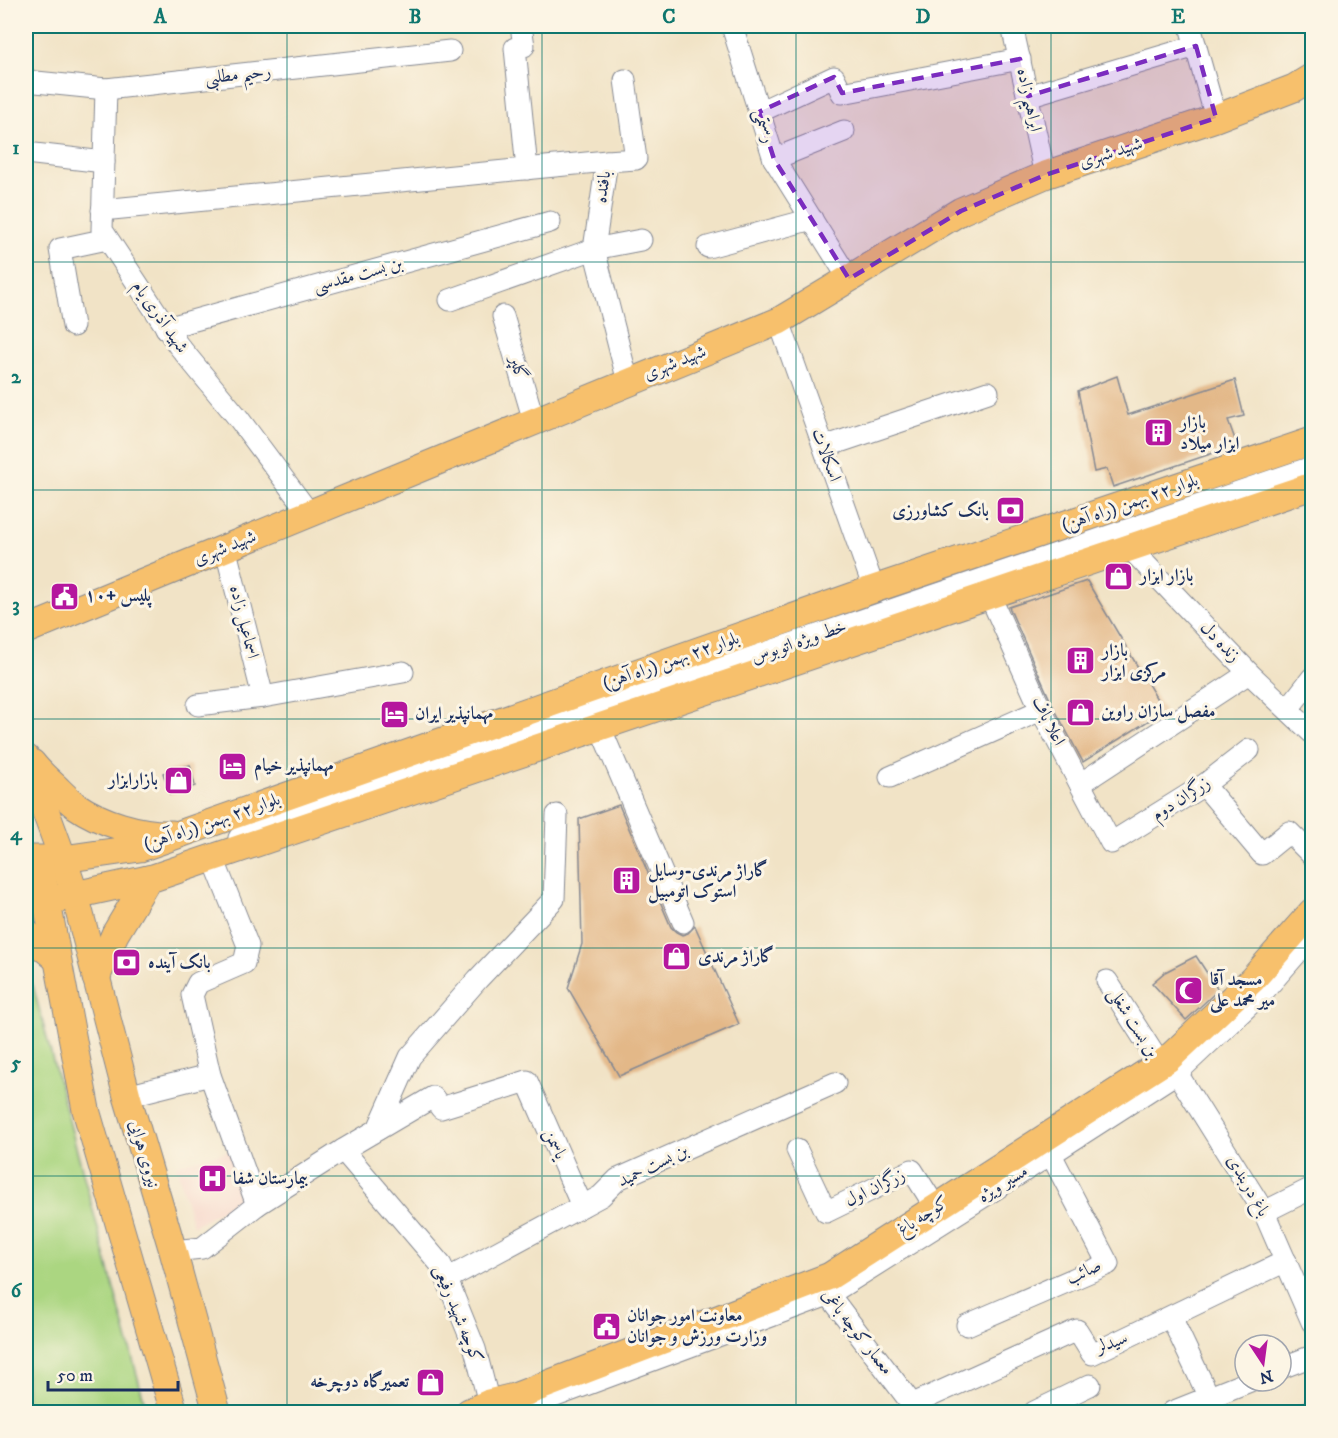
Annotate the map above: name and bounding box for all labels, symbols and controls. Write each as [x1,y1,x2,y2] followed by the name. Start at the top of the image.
[153,5,168,30] text: A
[409,5,421,30] text: B
[662,5,676,30] text: C
[916,5,931,30] text: D
[1171,5,1185,30] text: E
[204,61,273,95] street label: رحیم مطلبی
[1006,66,1046,135] street label: ابراهیم زاده
[748,106,780,146] street label: رستمی
[1076,132,1146,174] street label: شهید شهری
[12,136,20,161] text: 1
[590,169,616,205] street label: بافنده
[311,252,406,298] street label: بن بست مقدسی
[124,276,193,360] street label: شهید آذری یام
[640,341,710,385] street label: شهید شهری
[503,351,533,383] street label: گلپر
[11,365,22,390] text: 2
[1178,412,1240,455] place label: بازار ابزار میلاد
[1143,417,1175,449] building icon: بازار ابزار میلاد
[806,425,846,485] street label: اسکالات
[1059,469,1201,537] street label: بلوار ۲۲ بهمن (راه آهن)
[994,495,1026,527] bank icon: بانک کشاورزی
[892,500,989,522] place label: بانک کشاورزی
[190,526,260,570] street label: شهید شهری
[1103,560,1135,592] shop icon: بازار ابزار
[1138,565,1193,587] place label: بازار ابزار
[48,580,80,612] public building icon: پلیس +۱۰
[223,583,264,661] street label: اسماعیل زاده
[85,585,153,608] place label: پلیس +۱۰
[12,593,20,618] text: 3
[748,615,850,669] street label: خط ویژه اتوبوس
[1195,617,1245,667] street label: زنده دل
[600,627,742,695] street label: بلوار ۲۲ بهمن (راه آهن)
[1100,640,1166,684] place label: بازار مرکزی ابزار
[1065,645,1097,677] building icon: بازار مرکزی ابزار
[1026,693,1070,749] street label: اعلا باف
[1064,696,1096,728] shop icon: مفصل سازان راوین
[378,698,410,730] hotel icon: مهمانپذیر ایران
[1101,701,1216,724] place label: مفصل سازان راوین
[415,703,493,725] place label: مهمانپذیر ایران
[217,750,249,782] hotel icon: مهمانپذیر خیام
[254,755,334,781] place label: مهمانپذیر خیام
[163,764,195,796] shop icon: بازارابزار
[107,769,158,791] place label: بازارابزار
[1146,770,1217,829] street label: زرگران دوم
[141,788,283,856] street label: بلوار ۲۲ بهمن (راه آهن)
[10,822,23,847] text: 4
[648,859,768,904] place label: گاراژ مرندی-وسایل استوک اتومبیل
[611,865,643,897] building icon: گاراژ مرندی-وسایل استوک اتومبیل
[661,941,693,973] shop icon: گاراژ مرندی
[698,945,774,969] place label: گاراژ مرندی
[111,947,143,979] bank icon: بانک آینده
[148,951,211,974] place label: بانک آینده
[1209,968,1275,1014] place label: مسجد آقا میر محمد علی
[1173,974,1205,1006] mosque icon: مسجد آقا میر محمد علی
[1102,984,1164,1063] street label: بن بست شغلی
[10,1051,21,1076] text: 5
[124,1118,164,1190] street label: نیروی هوایی
[539,1125,572,1164] street label: یاسمن
[614,1139,693,1193] street label: بن بست حمید
[1219,1151,1274,1222] street label: باغ دربندی
[974,1160,1032,1208] street label: مسیر ویژه
[840,1162,909,1212] street label: زرگران اول
[196,1163,228,1195] hospital icon: بیمارستان شفا
[233,1168,308,1190] place label: بیمارستان شفا
[893,1191,955,1243] street label: کوچه باغ
[1063,1254,1105,1290] street label: صائب
[427,1262,488,1367] street label: کوچه شهید رفیعی
[11,1279,23,1304] text: 6
[816,1284,898,1380] street label: معمار کوچه باغی
[627,1305,767,1348] place label: معاونت امور جوانان وزارت ورزش و جوانان
[590,1310,622,1342] public building icon: معاونت امور جوانان وزارت ورزش و جوانان
[1091,1327,1131,1360] street label: سیدلر
[1233,1333,1293,1393] north arrow
[48,1354,178,1392] scale bar
[57,1365,93,1387] text: 50 m
[1257,1365,1275,1388] text: N
[414,1366,446,1398] shop icon: تعمیرگاه دوچرخه
[310,1370,410,1393] place label: تعمیرگاه دوچرخه

